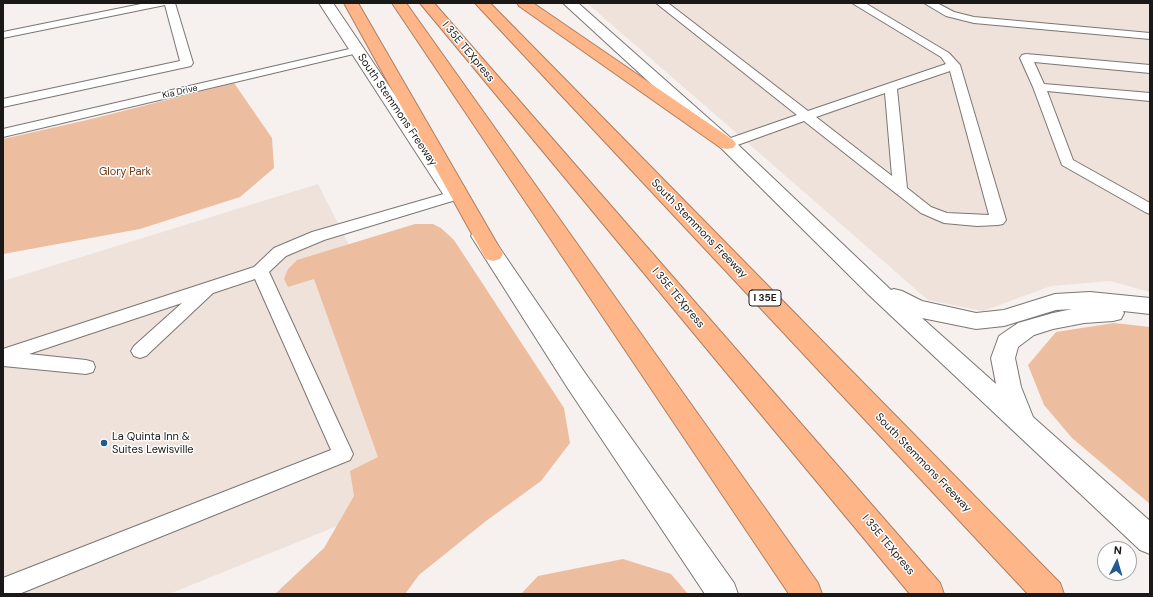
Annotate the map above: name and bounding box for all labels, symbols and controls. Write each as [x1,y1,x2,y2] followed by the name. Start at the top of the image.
[439,19,497,85] street label: I 35E TEXpress
[354,51,440,169] street label: South Stemmons Freeway
[161,83,199,101] street label: Kia Drive
[99,165,151,179] park label: Glory Park
[648,177,750,281] street label: South Stemmons Freeway
[649,265,707,331] street label: I 35E TEXpress
[749,290,781,306] road number: I 35E
[872,411,974,515] street label: South Stemmons Freeway
[112,430,194,456] place label: La Quinta Inn & Suites Lewisville
[99,438,109,448] marker: La Quinta Inn & Suites Lewisville
[859,512,917,578] street label: I 35E TEXpress
[1097,541,1137,581] north arrow
[1113,543,1123,557] text: N

